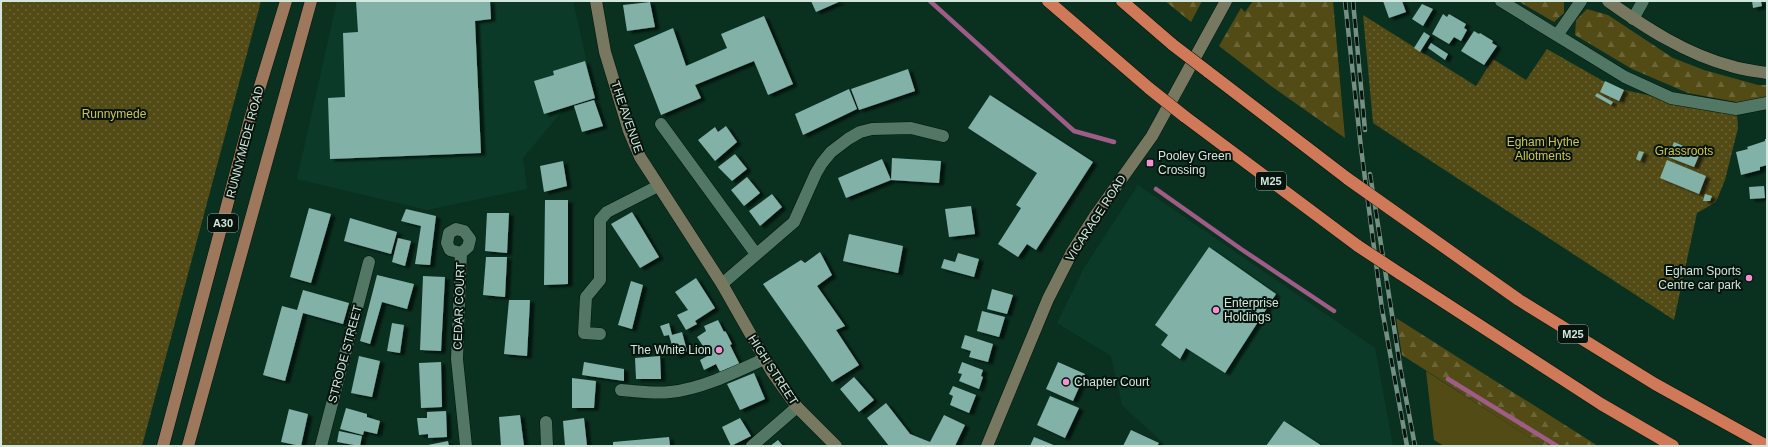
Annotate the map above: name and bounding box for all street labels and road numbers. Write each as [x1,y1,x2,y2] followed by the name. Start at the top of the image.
[608,79,646,155] street label: THE AVENUE
[223,84,267,200] street label: RUNNYMEDE ROAD
[1063,172,1129,264] street label: VICARAGE ROAD
[1256,172,1286,190] road number: M25
[208,214,238,232] road number: A30
[450,261,468,350] street label: CEDAR COURT
[325,303,365,404] street label: STRODE STREET
[1558,325,1588,343] road number: M25
[745,332,801,408] street label: HIGH STREET

